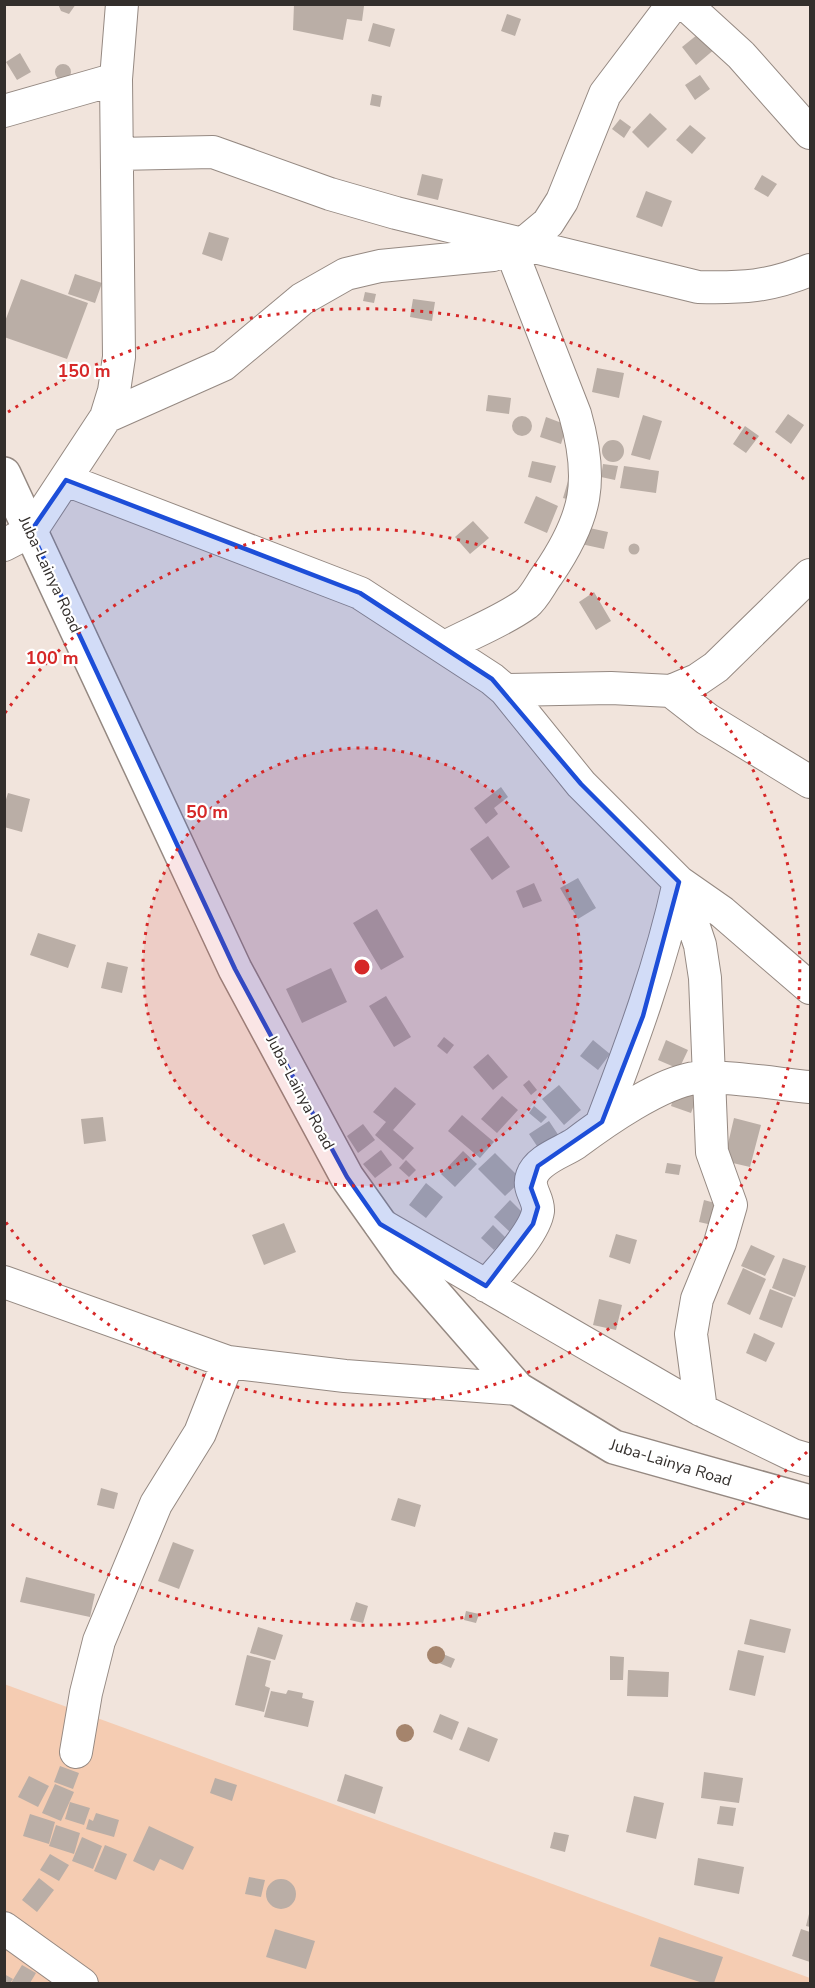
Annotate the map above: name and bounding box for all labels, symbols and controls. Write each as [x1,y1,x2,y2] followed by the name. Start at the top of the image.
[57,359,111,383] text: 150 m
[13,512,87,636] street label: Juba-Lainya Road
[25,646,79,670] text: 100 m
[186,800,228,824] text: 50 m
[352,957,372,977] centre of rings
[260,1031,340,1153] street label: Juba-Lainya Road
[606,1434,734,1492] street label: Juba-Lainya Road

